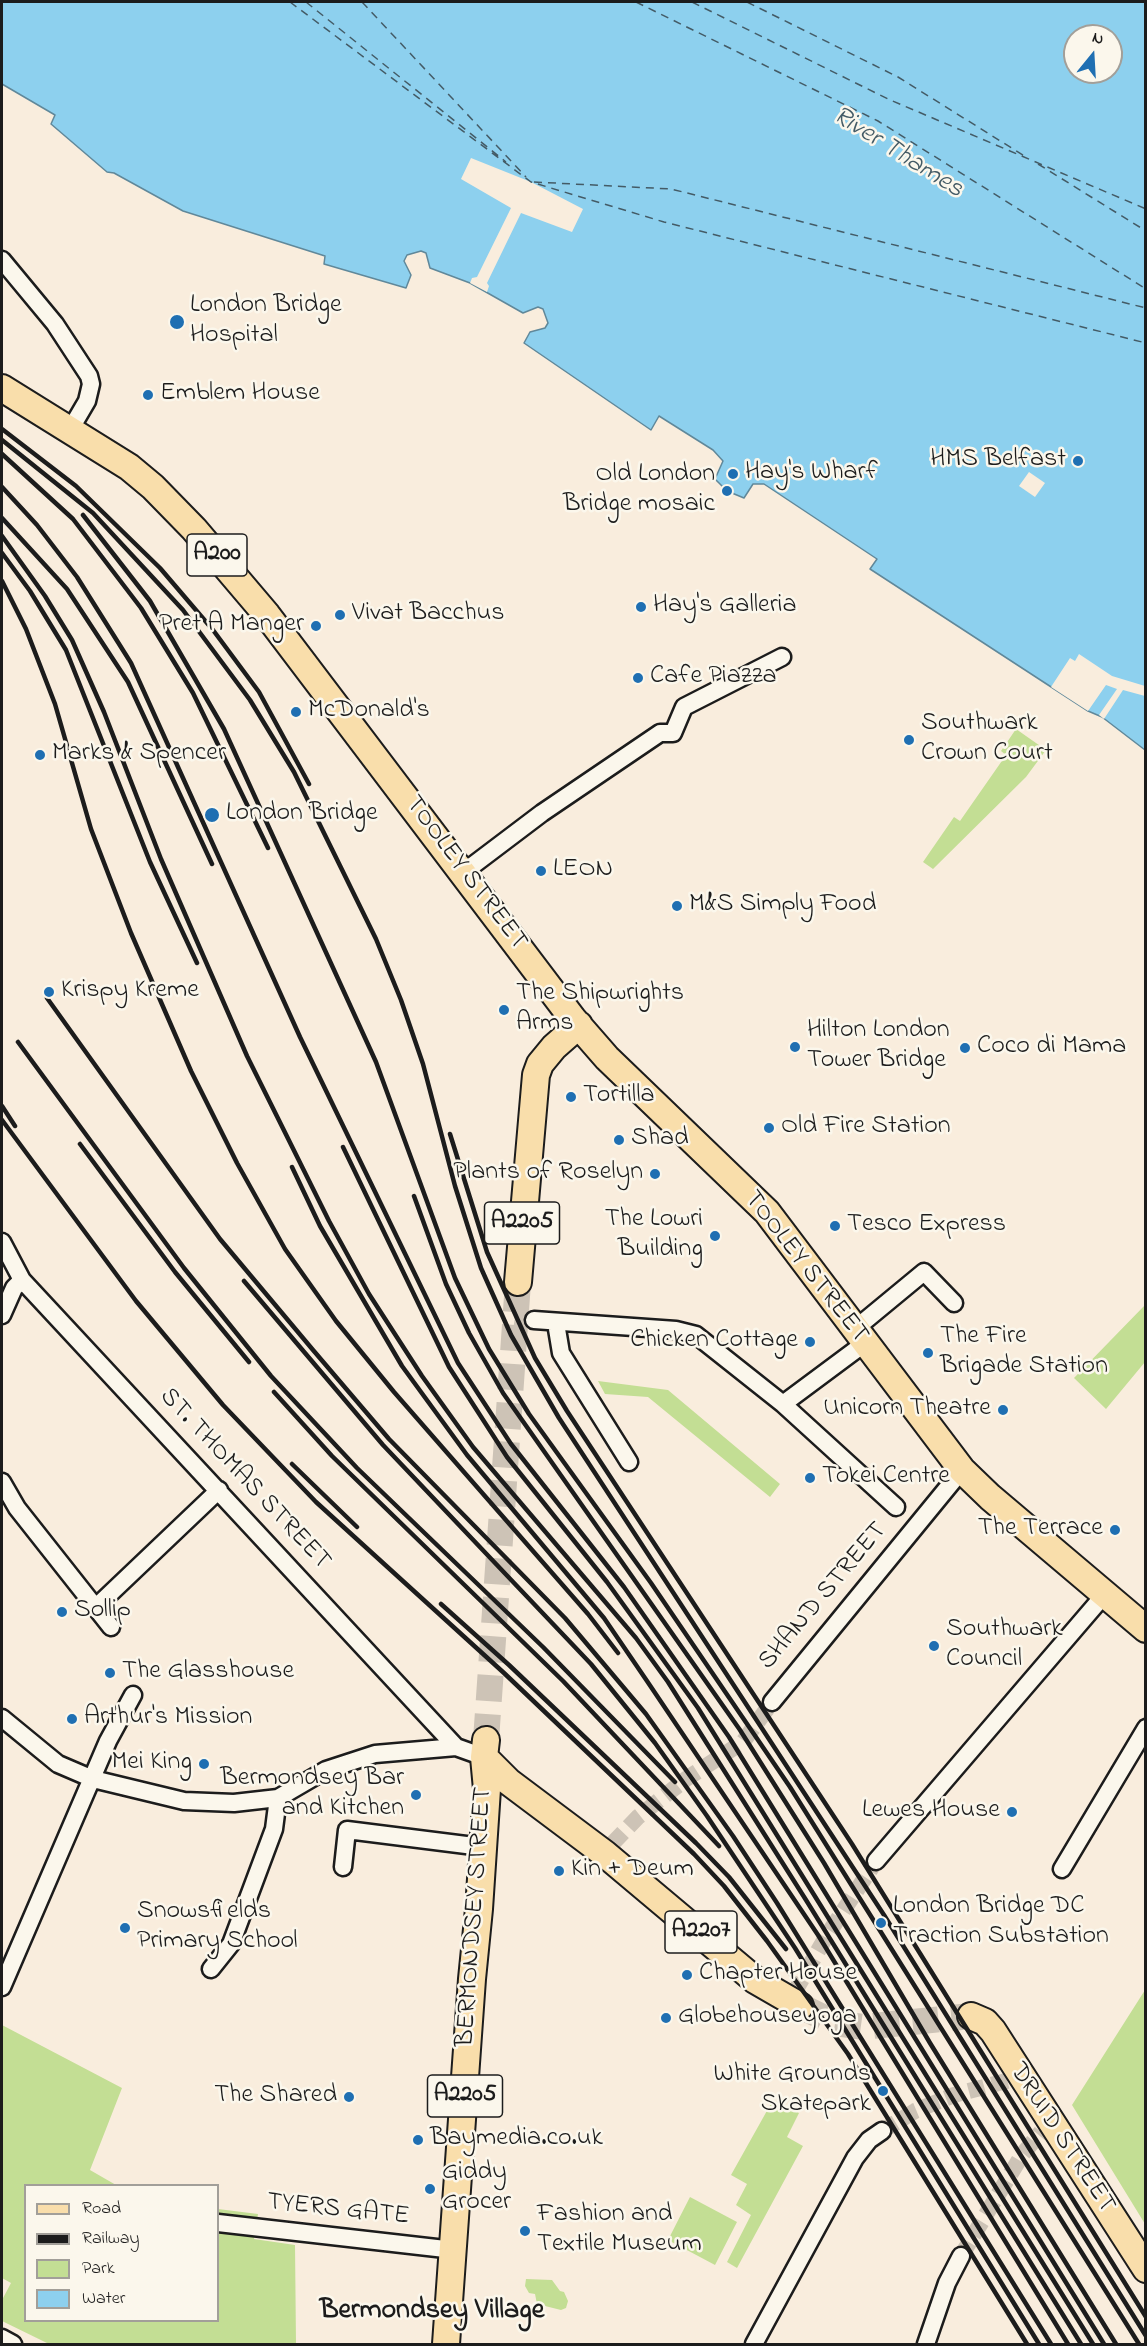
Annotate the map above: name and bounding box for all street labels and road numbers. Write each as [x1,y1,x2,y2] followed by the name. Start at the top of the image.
[187,534,247,576] road number: A200
[397,791,533,957] street label: TOOLEY STREET
[736,1185,874,1351] street label: TOOLEY STREET
[484,1202,560,1244] road number: A2205
[151,1382,337,1578] street label: ST. THOMAS STREET
[753,1517,895,1677] street label: SHAND STREET
[451,1786,501,2048] street label: BERMONDSEY STREET
[665,1911,737,1953] road number: A2207
[1001,2058,1121,2220] street label: DRUID STREET
[428,2075,502,2117] road number: A2205
[265,2188,411,2234] street label: TYERS GATE

